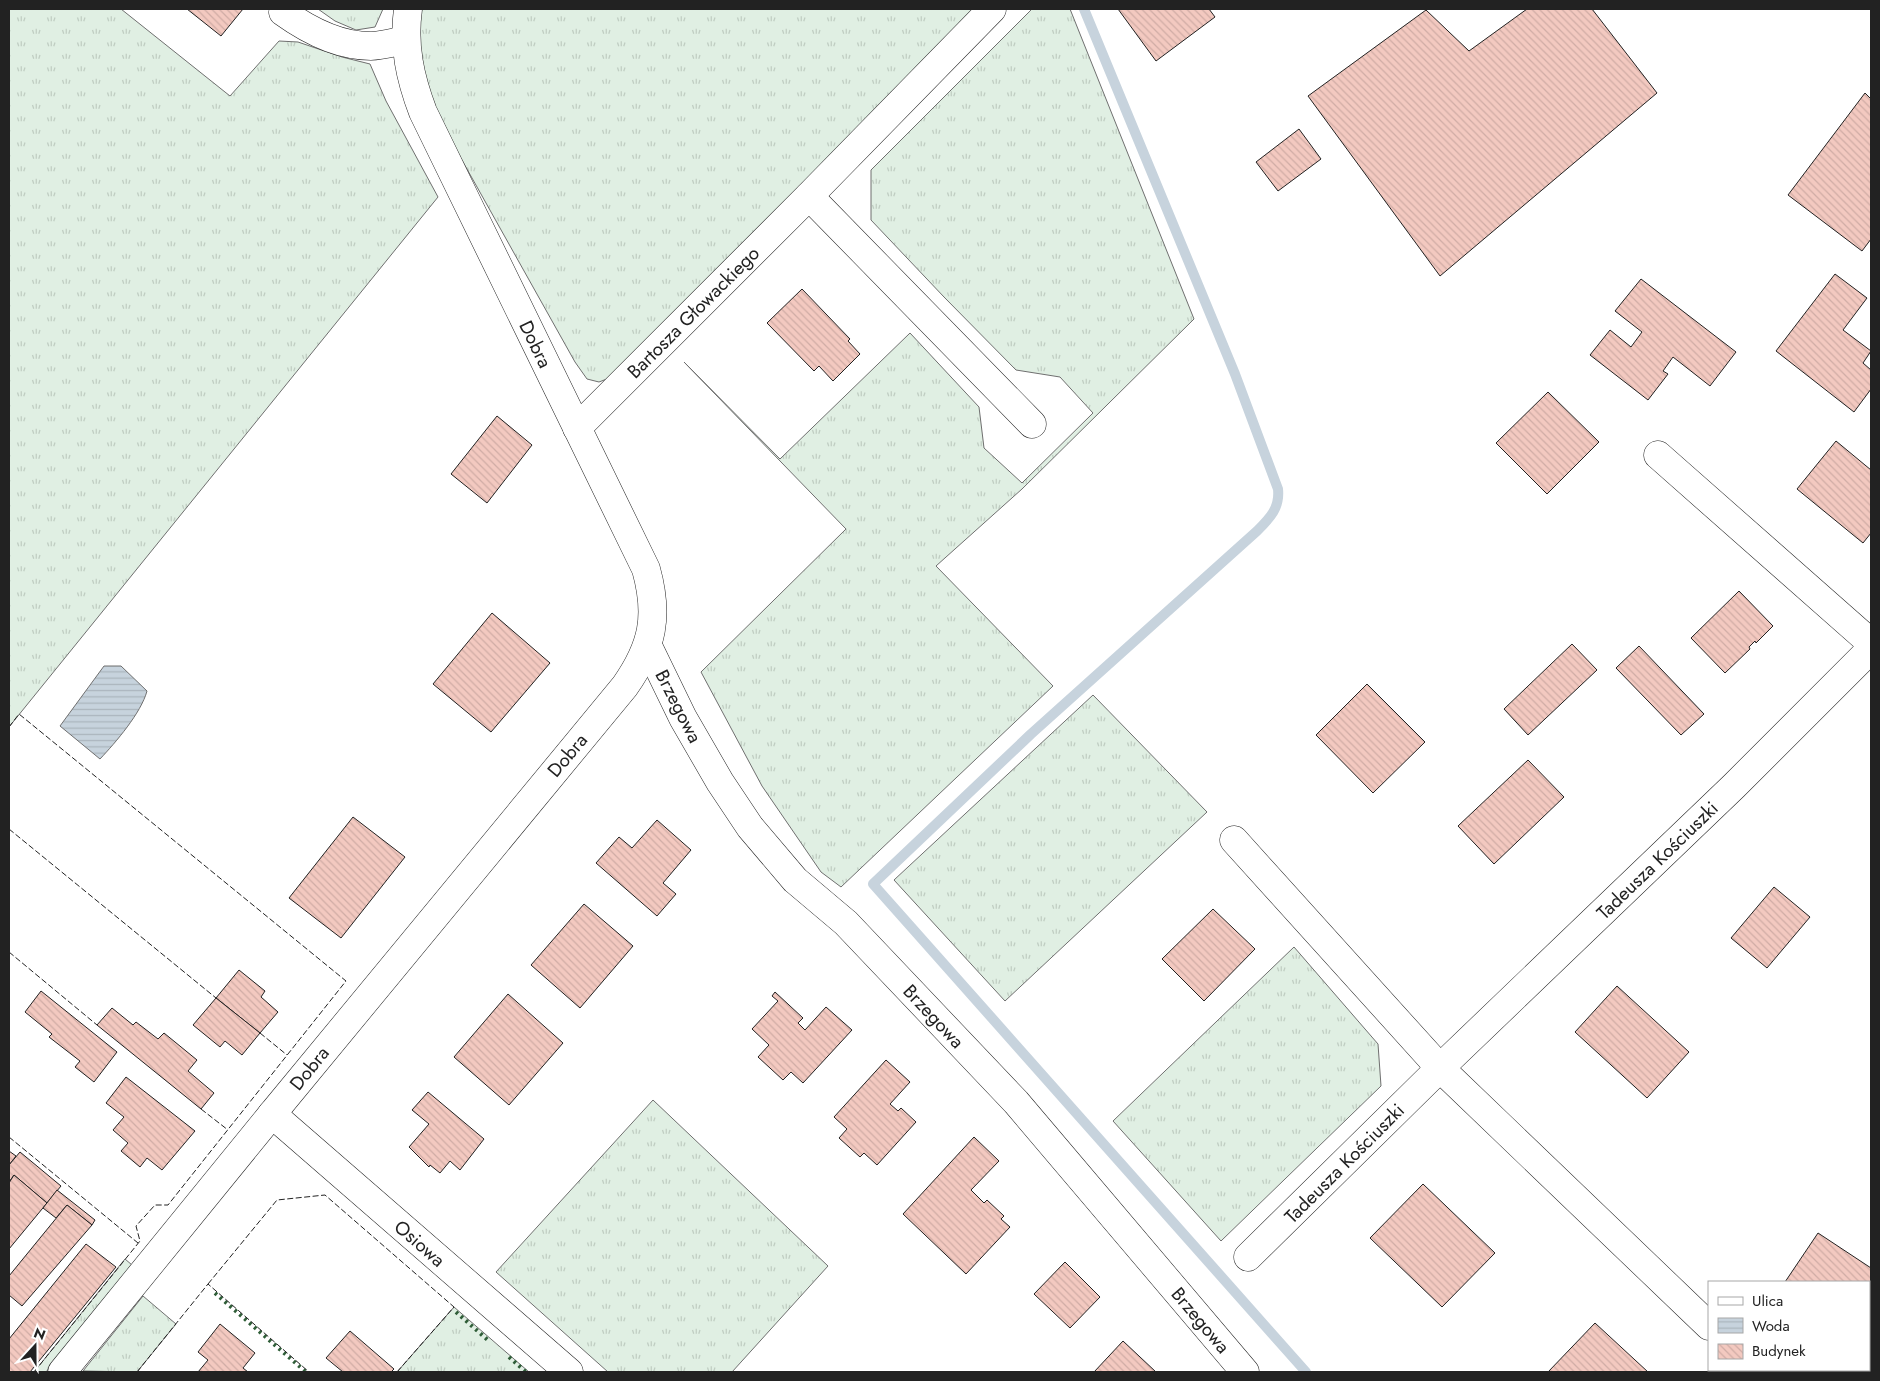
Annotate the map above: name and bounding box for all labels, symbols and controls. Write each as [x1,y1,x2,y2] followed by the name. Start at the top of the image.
[621,240,765,384] street label: Bartosza Głowackiego
[513,316,559,373] street label: Dobra
[649,665,708,748] street label: Brzegowa
[541,728,594,783] street label: Dobra
[1590,795,1724,926] street label: Tadeusza Kościuszki
[897,978,970,1054] street label: Brzegowa
[283,1040,336,1096] street label: Dobra
[1278,1097,1410,1229] street label: Tadeusza Kościuszki
[388,1214,451,1273] street label: Osiowa
[1165,1281,1236,1359] street label: Brzegowa
[1708,1281,1870,1371] legend
[1752,1290,1783,1312] text: Ulica
[1752,1315,1790,1337] text: Woda
[10,1321,60,1371] north arrow
[31,1323,48,1345] text: N
[1752,1340,1806,1362] text: Budynek

